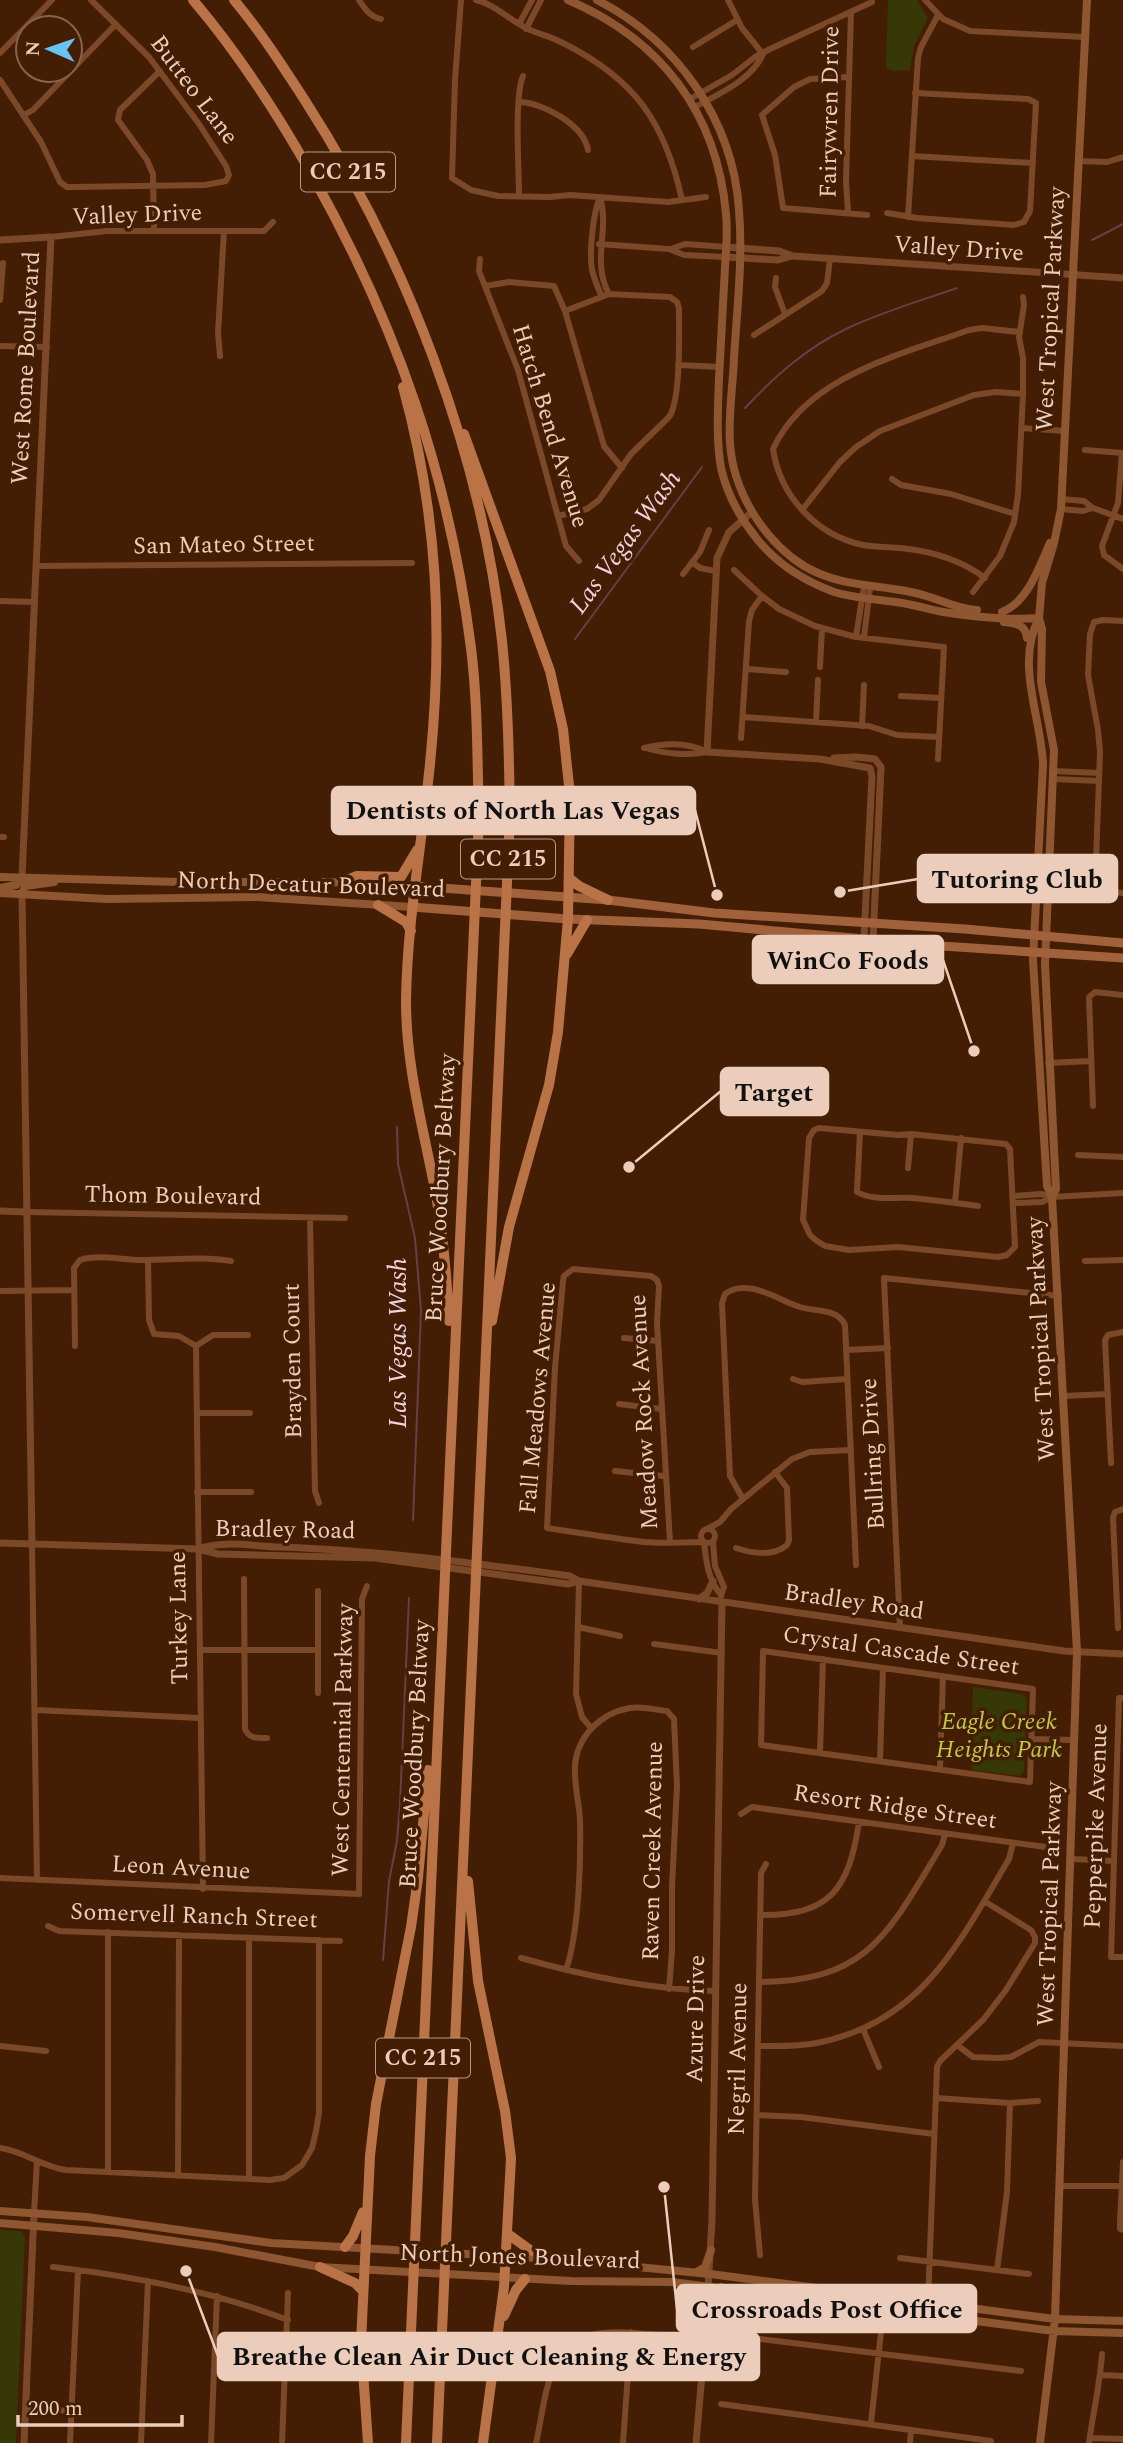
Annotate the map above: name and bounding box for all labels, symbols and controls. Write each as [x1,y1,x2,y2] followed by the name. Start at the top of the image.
[14,14,84,84] north arrow
[810,25,850,199] street label: Fairywren Drive
[141,28,247,152] street label: Butteo Lane
[19,40,48,57] text: N
[301,153,395,192] road number: CC 215
[1027,184,1075,432] street label: West Tropical Parkway
[71,195,203,235] street label: Valley Drive
[893,227,1025,271] street label: Valley Drive
[2,250,50,486] street label: West Rome Boulevard
[502,320,598,532] street label: Hatch Bend Avenue
[559,461,691,623] water label: Las Vegas Wash
[133,525,315,565] street label: San Mateo Street
[332,787,695,834] callout: Dentists of North Las Vegas
[346,791,680,831] text: Dentists of North Las Vegas
[461,839,555,878] road number: CC 215
[918,855,1117,902] callout: Tutoring Club
[931,860,1103,900] text: Tutoring Club
[176,862,446,908] street label: North Decatur Boulevard
[753,936,943,983] callout: WinCo Foods
[767,941,929,981] text: WinCo Foods
[416,1051,466,1323] street label: Bruce Woodbury Beltway
[721,1068,828,1115] callout: Target
[735,1073,813,1113] text: Target
[84,1176,262,1216] street label: Thom Boulevard
[1017,1214,1065,1462] street label: West Tropical Parkway
[378,1258,418,1428] water label: Las Vegas Wash
[510,1281,566,1515] street label: Fall Meadows Avenue
[274,1283,312,1439] street label: Brayden Court
[620,1293,668,1531] street label: Meadow Rock Avenue
[851,1377,895,1531] street label: Bullring Drive
[214,1511,356,1549] street label: Bradley Road
[160,1551,198,1685] street label: Turkey Lane
[782,1574,926,1630] street label: Bradley Road
[323,1602,363,1877] street label: West Centennial Parkway
[390,1617,440,1889] street label: Bruce Woodbury Beltway
[780,1617,1022,1685] street label: Crystal Cascade Street
[936,1704,1062,1768] park label: Eagle Creek Heights Park
[1074,1723,1118,1929] street label: Pepperpike Avenue
[633,1741,673,1961] street label: Raven Creek Avenue
[791,1775,999,1839] street label: Resort Ridge Street
[1028,1779,1072,2027] street label: West Tropical Parkway
[111,1846,251,1890] street label: Leon Avenue
[70,1894,318,1938] street label: Somervell Ranch Street
[677,1954,715,2084] street label: Azure Drive
[719,1982,757,2136] street label: Negril Avenue
[376,2038,470,2078] road number: CC 215
[399,2235,641,2279] street label: North Jones Boulevard
[677,2285,976,2332] callout: Crossroads Post Office
[691,2290,963,2330] text: Crossroads Post Office
[218,2333,759,2380] callout: Breathe Clean Air Duct Cleaning & Energy
[232,2337,748,2377] text: Breathe Clean Air Duct Cleaning & Energy
[18,2384,182,2428] scale bar
[28,2393,83,2425] text: 200 m

